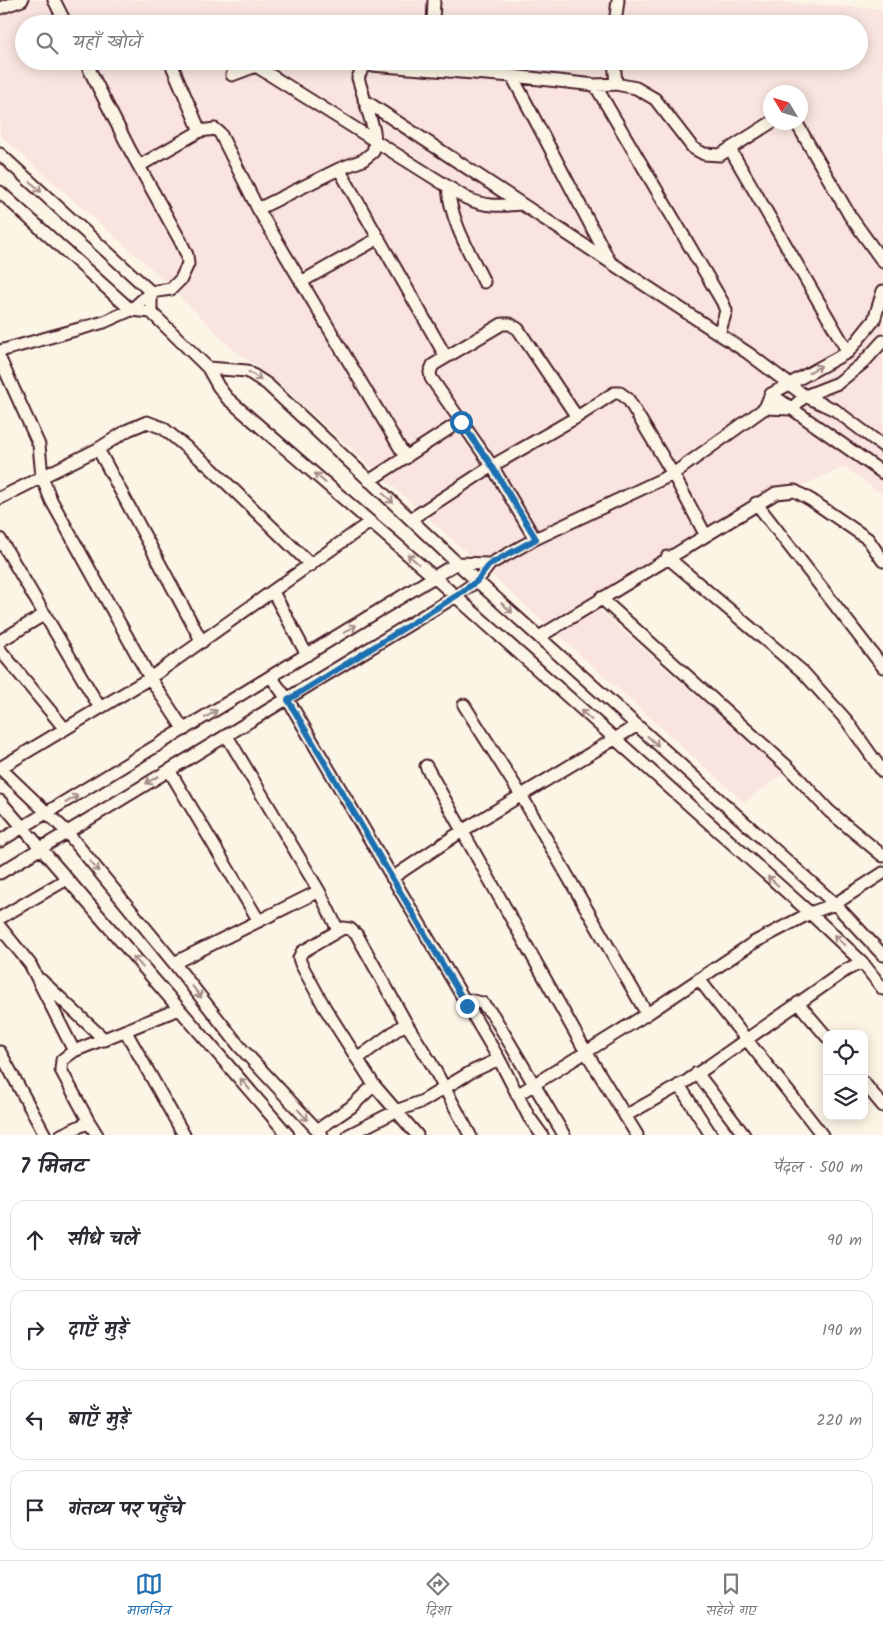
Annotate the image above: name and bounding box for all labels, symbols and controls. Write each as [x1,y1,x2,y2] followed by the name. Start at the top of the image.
[15,15,868,70] search box
[73,28,142,58] text: यहाँ खोजें
[33,29,61,57] icon: search
[763,85,808,130] north arrow
[29,181,42,193] one-way arrow
[807,364,822,373] one-way arrow
[248,372,262,382] one-way arrow
[450,411,473,434] route start
[313,473,326,484] one-way arrow
[382,492,394,504] one-way arrow
[407,554,420,565] one-way arrow
[501,602,514,614] one-way arrow
[342,624,356,634] one-way arrow
[204,709,218,719] one-way arrow
[580,709,593,721] one-way arrow
[647,735,660,747] one-way arrow
[146,776,160,786] one-way arrow
[65,793,79,803] one-way arrow
[89,859,100,872] one-way arrow
[767,875,780,887] one-way arrow
[833,934,845,946] one-way arrow
[132,956,144,969] one-way arrow
[191,985,202,998] one-way arrow
[456,995,479,1018] route end
[823,1030,868,1120] map controls
[823,1030,868,1075] button: locate
[823,1075,868,1120] button: layers
[239,1078,251,1091] one-way arrow
[297,1108,309,1121] one-way arrow
[20,1151,86,1184] text: 7 मिनट
[774,1155,863,1180] text: पैदल · 500 m
[68,1225,138,1255] text: सीधे चलें
[21,1226,49,1254] icon: ahead
[827,1228,862,1253] text: 90 m
[68,1315,127,1345] text: दाएँ मुड़ें
[21,1316,49,1344] icon: right
[822,1318,862,1343] text: 190 m
[68,1405,129,1435] text: बाएँ मुड़ें
[21,1406,49,1434] icon: left
[816,1408,862,1433] text: 220 m
[68,1495,183,1525] text: गंतव्य पर पहुँचे
[21,1496,49,1524] icon: arrive
[127,1570,170,1622] tab: मानचित्र
[424,1570,452,1622] tab: दिशा
[706,1570,756,1622] tab: सहेजे गए

